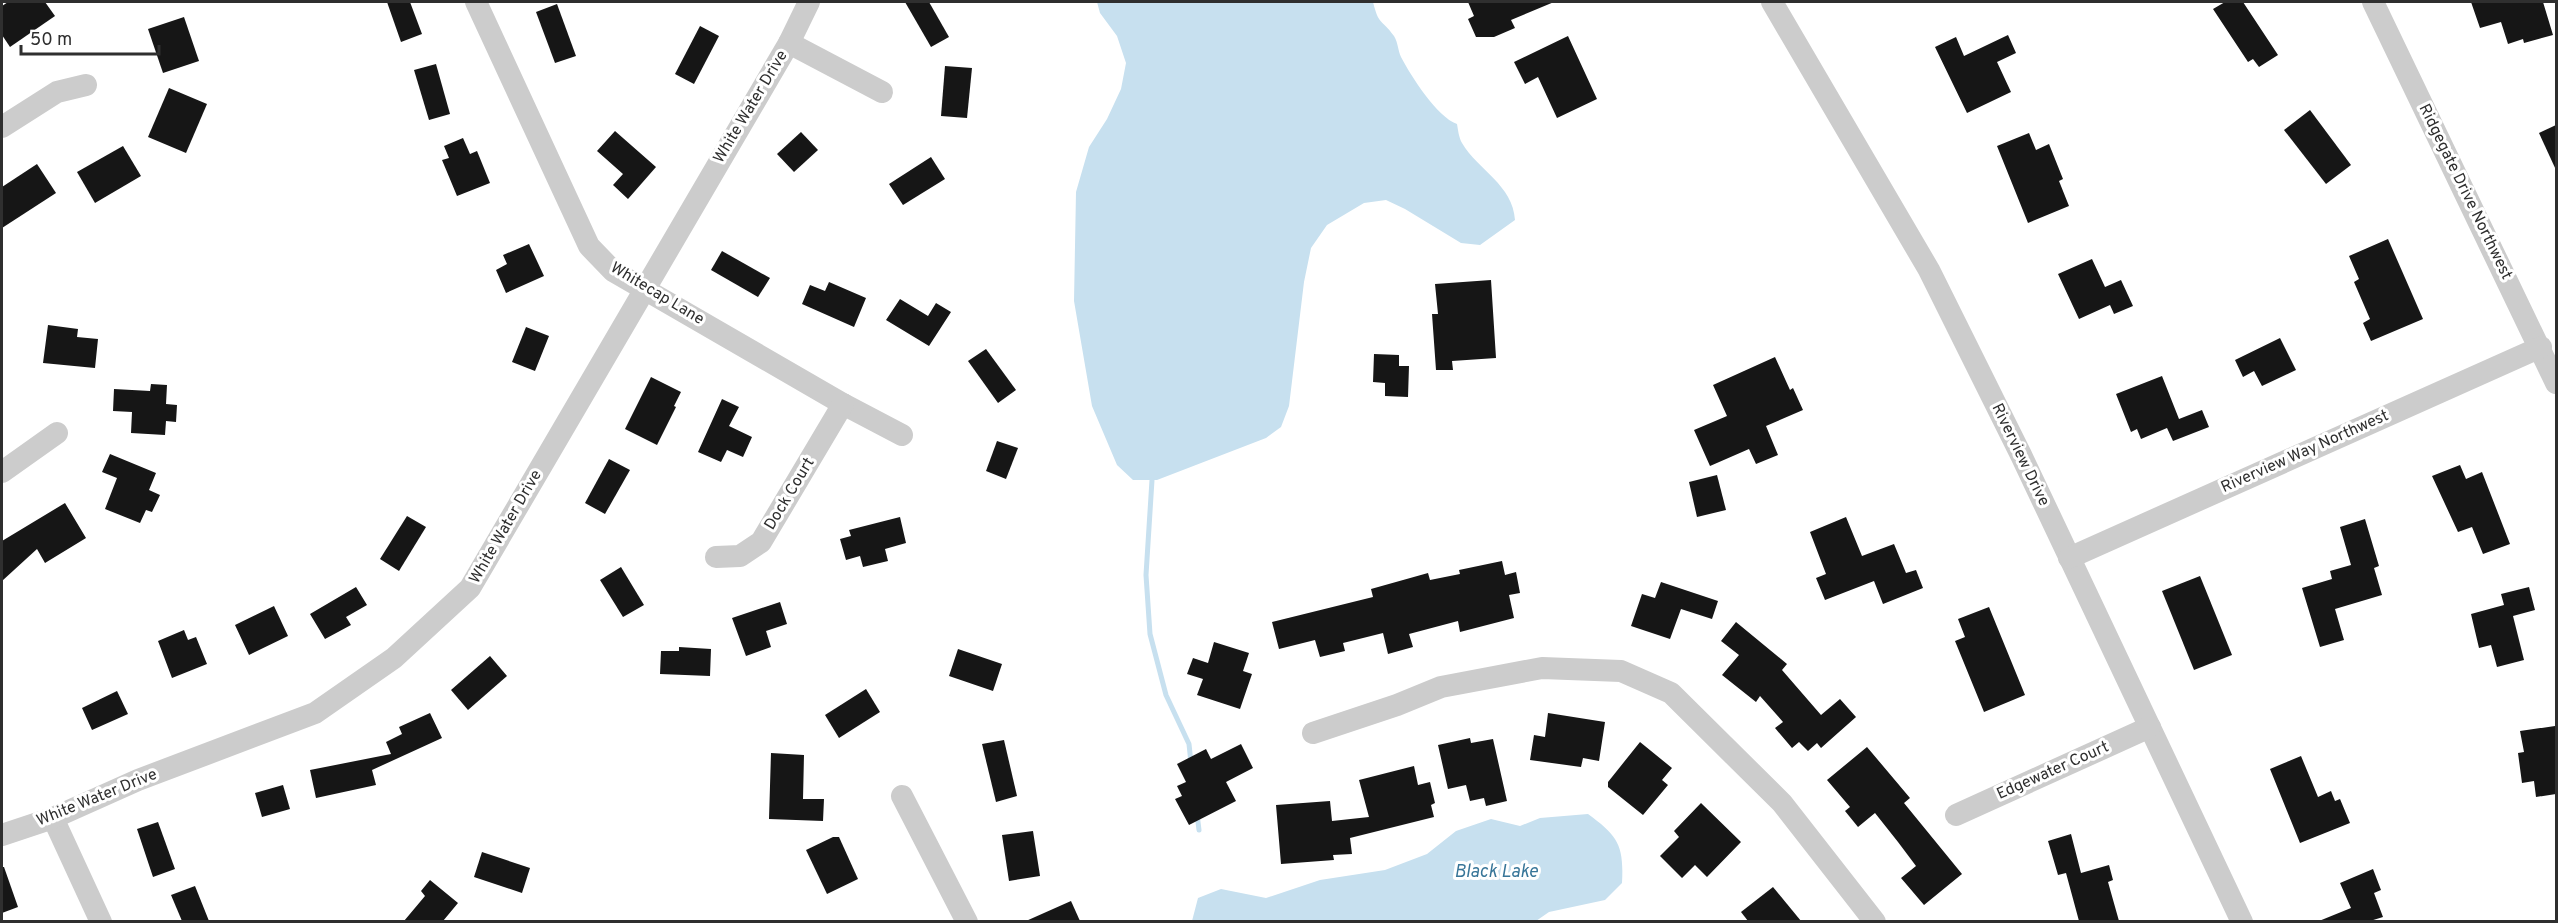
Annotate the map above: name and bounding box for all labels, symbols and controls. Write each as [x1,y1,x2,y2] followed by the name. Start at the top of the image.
[21,18,159,56] scale bar
[30,29,72,52] text: 50 m
[709,47,793,167] street label: White Water Drive
[2414,101,2516,283] street label: Ridgegate Drive Northwest
[606,258,708,330] street label: Whitecap Lane
[1987,400,2053,510] street label: Riverview Drive
[2218,406,2392,498] street label: Riverview Way Northwest
[761,454,819,534] street label: Dock Court
[465,466,547,588] street label: White Water Drive
[1994,737,2112,805] street label: Edgewater Court
[34,765,160,831] street label: White Water Drive
[1454,861,1539,884] water label: Black Lake

